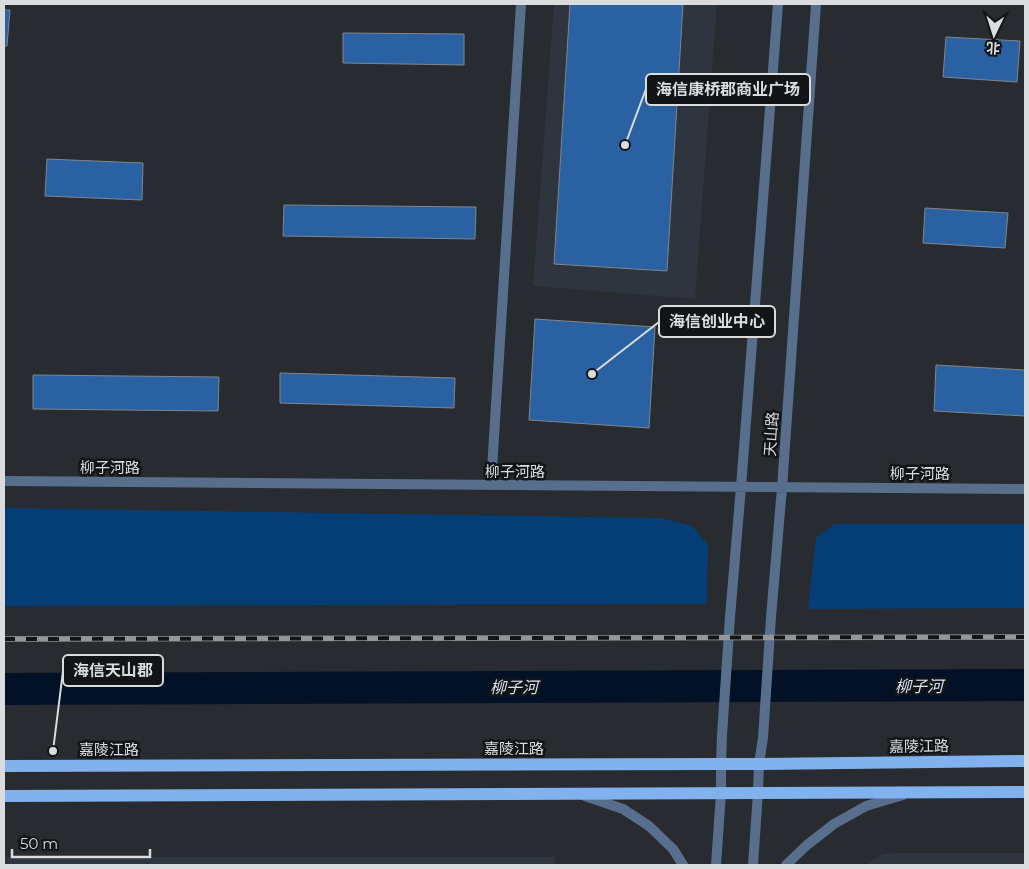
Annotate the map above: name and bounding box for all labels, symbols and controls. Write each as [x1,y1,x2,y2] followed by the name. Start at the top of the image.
[969,10,1019,60] north arrow
[985,39,1001,57] text: 北
[646,74,810,105] callout: 海信康桥郡商业广场
[656,80,800,99] text: 海信康桥郡商业广场
[659,306,775,337] callout: 海信创业中心
[669,312,765,331] text: 海信创业中心
[760,411,782,457] street label: 天山路
[80,458,140,477] street label: 柳子河路
[485,462,545,481] street label: 柳子河路
[890,464,950,483] street label: 柳子河路
[63,655,163,686] callout: 海信天山郡
[73,661,153,680] text: 海信天山郡
[895,677,946,696] water label: 柳子河
[490,678,541,697] water label: 柳子河
[889,736,949,756] street label: 嘉陵江路
[484,739,544,758] street label: 嘉陵江路
[79,740,139,759] street label: 嘉陵江路
[12,826,150,858] scale bar
[20,834,58,853] text: 50 m

